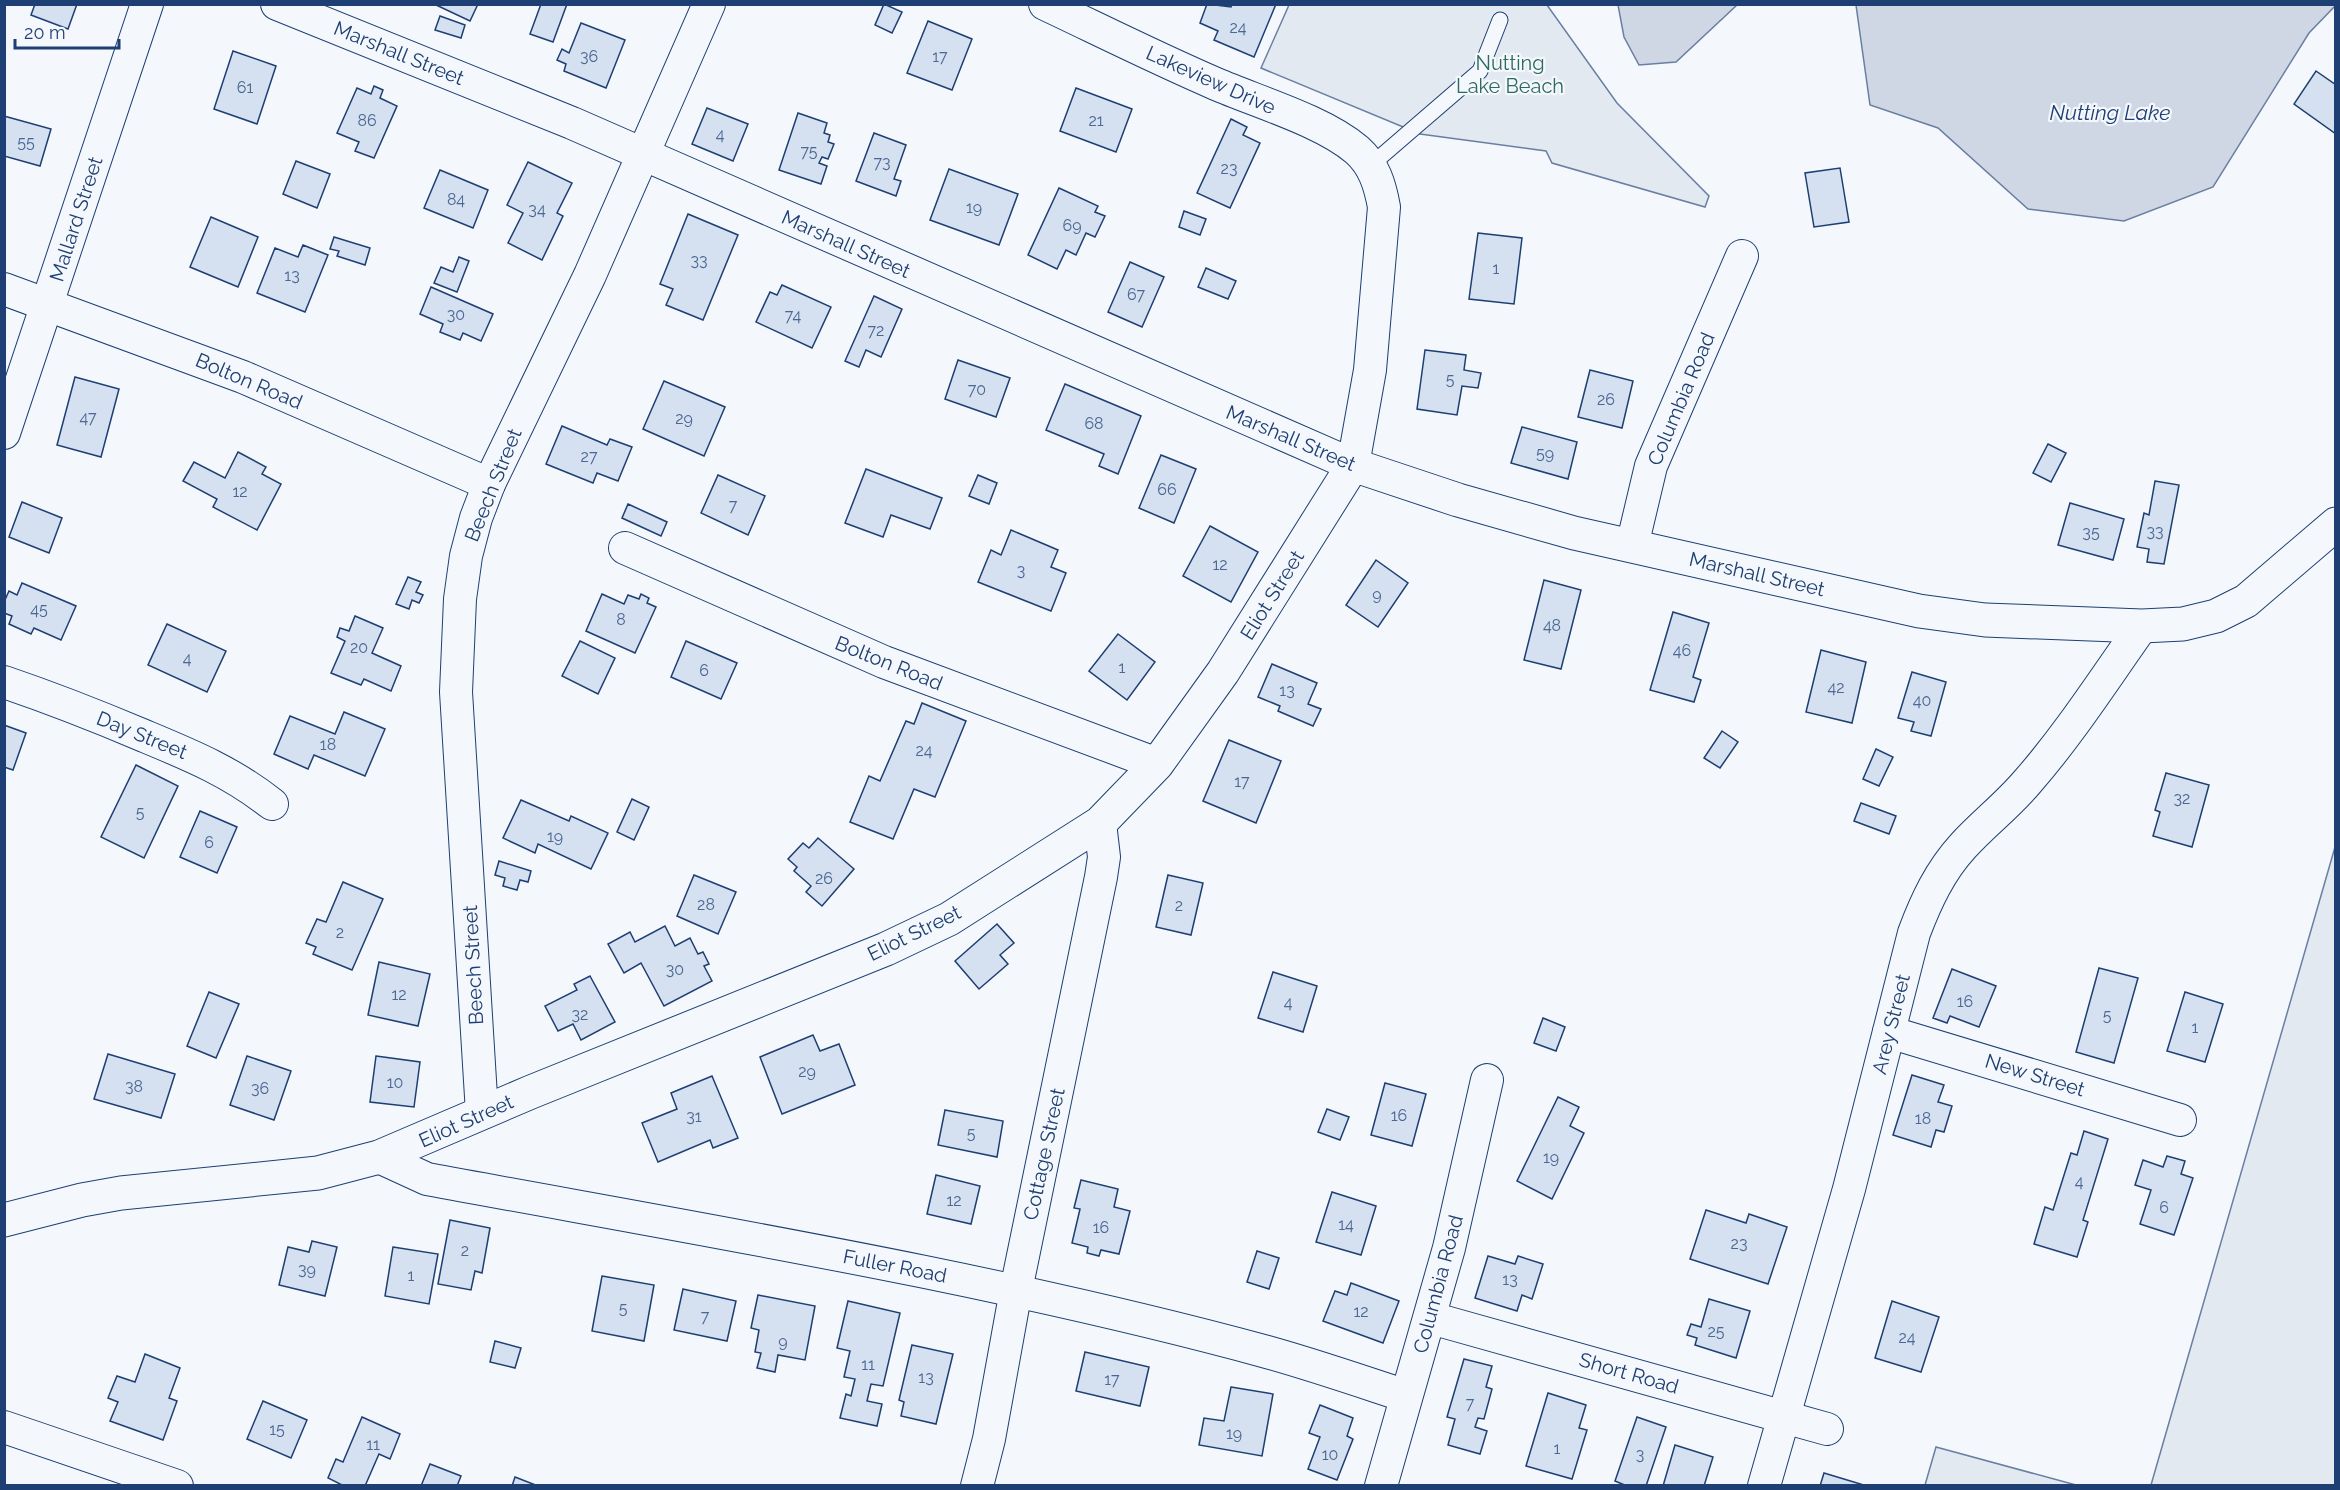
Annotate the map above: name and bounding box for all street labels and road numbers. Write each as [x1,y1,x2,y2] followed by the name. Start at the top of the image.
[330,16,468,90] street label: Marshall Street
[1143,41,1280,119] street label: Lakeview Drive
[45,153,108,284] street label: Mallard Street
[778,205,914,283] street label: Marshall Street
[1642,329,1720,469] street label: Columbia Road
[192,348,306,414] street label: Bolton Road
[1223,400,1360,476] street label: Marshall Street
[459,425,527,545] street label: Beech Street
[1235,546,1309,644] street label: Eliot Street
[1687,547,1827,601] street label: Marshall Street
[832,631,946,695] street label: Bolton Road
[93,706,191,764] street label: Day Street
[863,900,965,966] street label: Eliot Street
[458,904,488,1026] street label: Beech Street
[1867,971,1915,1077] street label: Arey Street
[1982,1048,2088,1102] street label: New Street
[1018,1085,1070,1222] street label: Cottage Street
[415,1089,517,1152] street label: Eliot Street
[1408,1212,1468,1356] street label: Columbia Road
[841,1244,949,1288] street label: Fuller Road
[1576,1347,1682,1399] street label: Short Road

